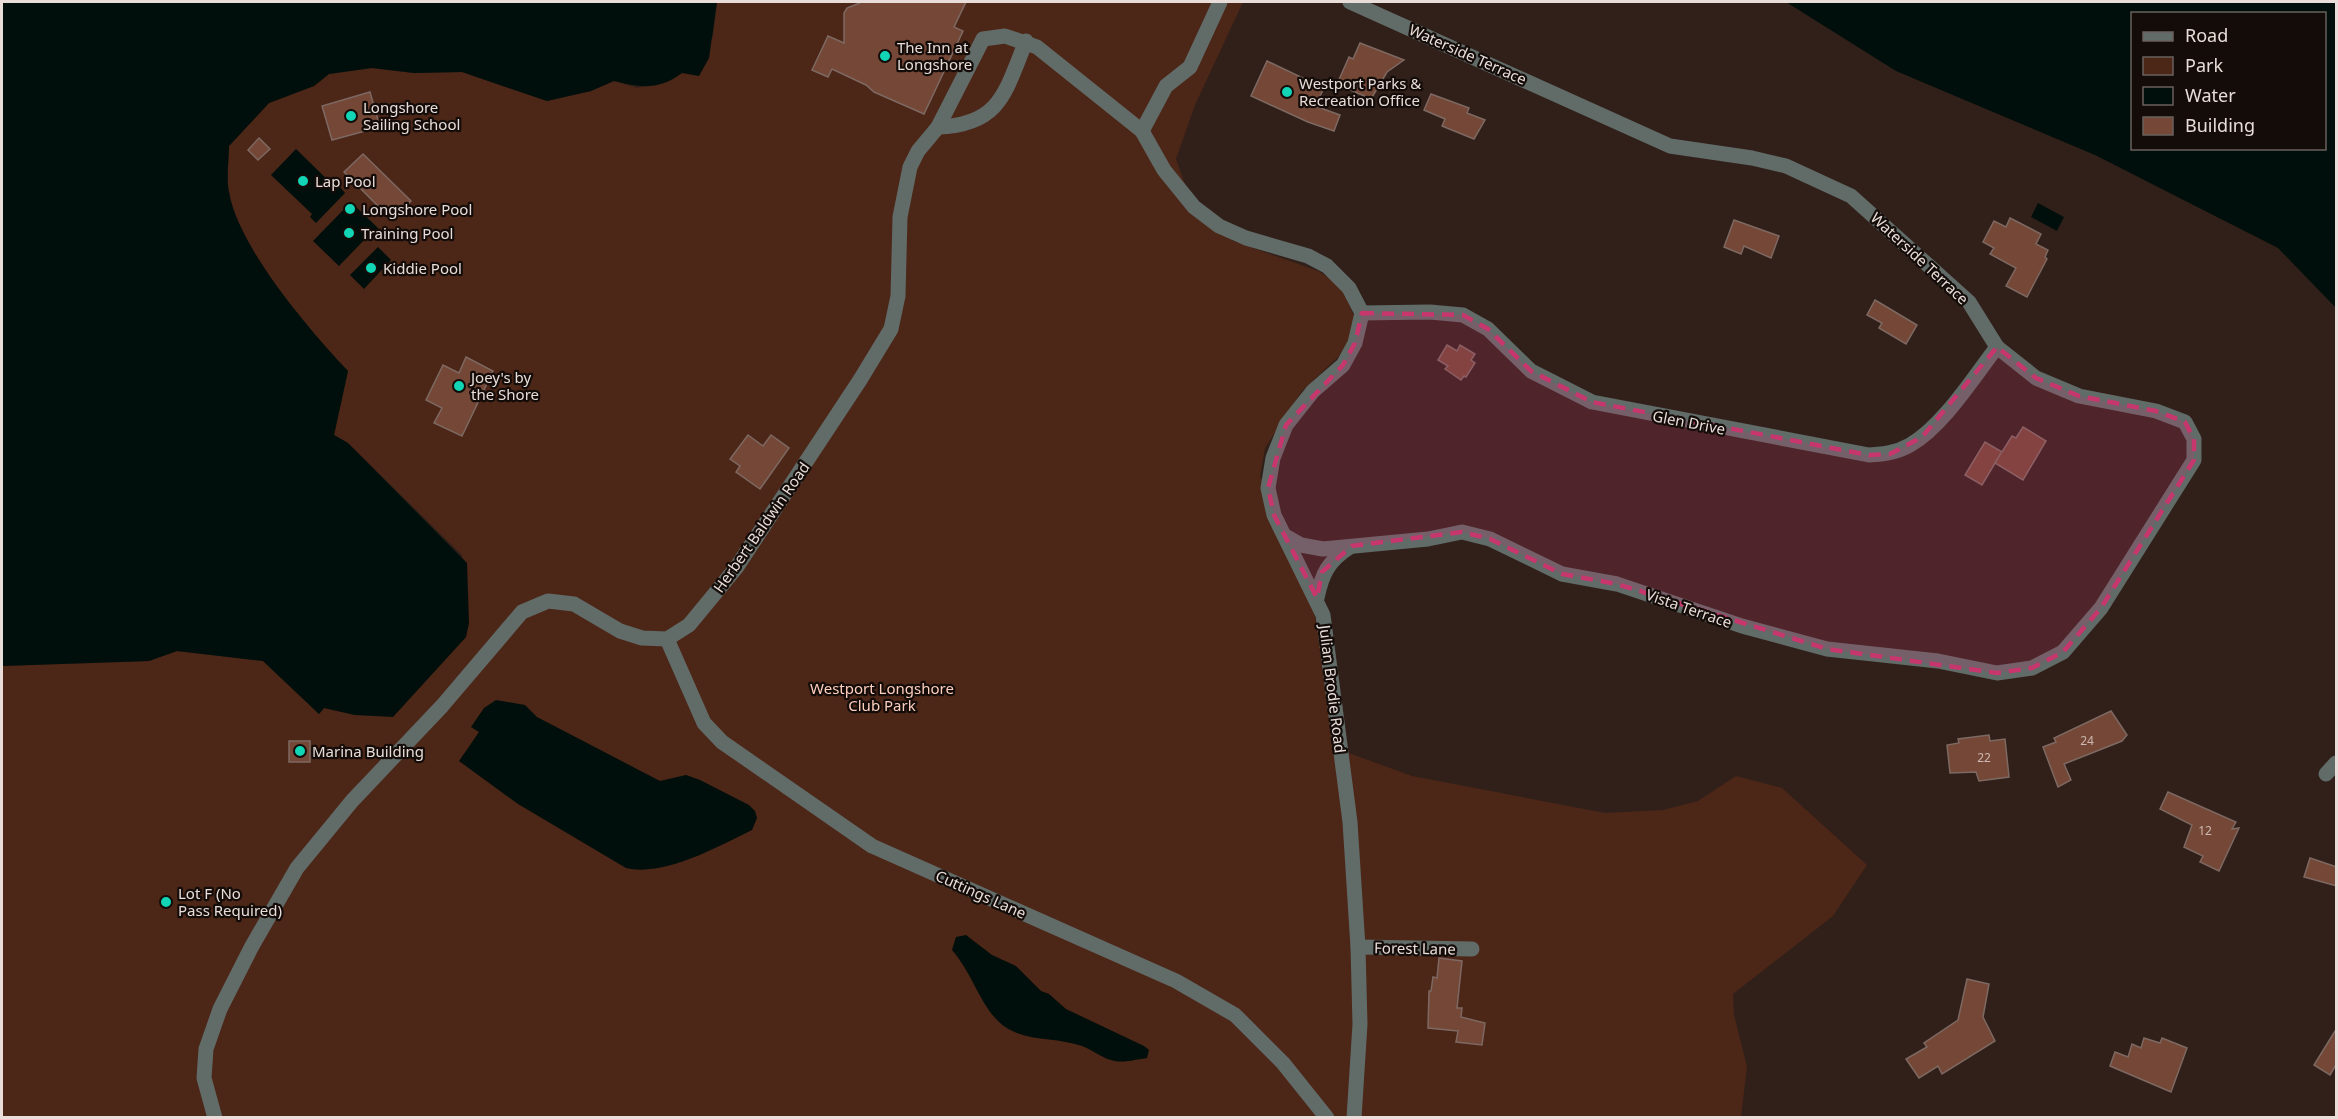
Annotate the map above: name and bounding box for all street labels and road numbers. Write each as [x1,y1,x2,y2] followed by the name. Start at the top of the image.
[1406,19,1530,89] street label: Waterside Terrace
[1867,207,1973,309] street label: Waterside Terrace
[1651,405,1727,439] street label: Glen Drive
[708,458,814,596] street label: Herbert Baldwin Road
[1643,584,1735,632] street label: Vista Terrace
[1315,622,1351,754] street label: Julian Brodie Road
[933,865,1029,923] street label: Cuttings Lane
[1374,937,1456,959] street label: Forest Lane

